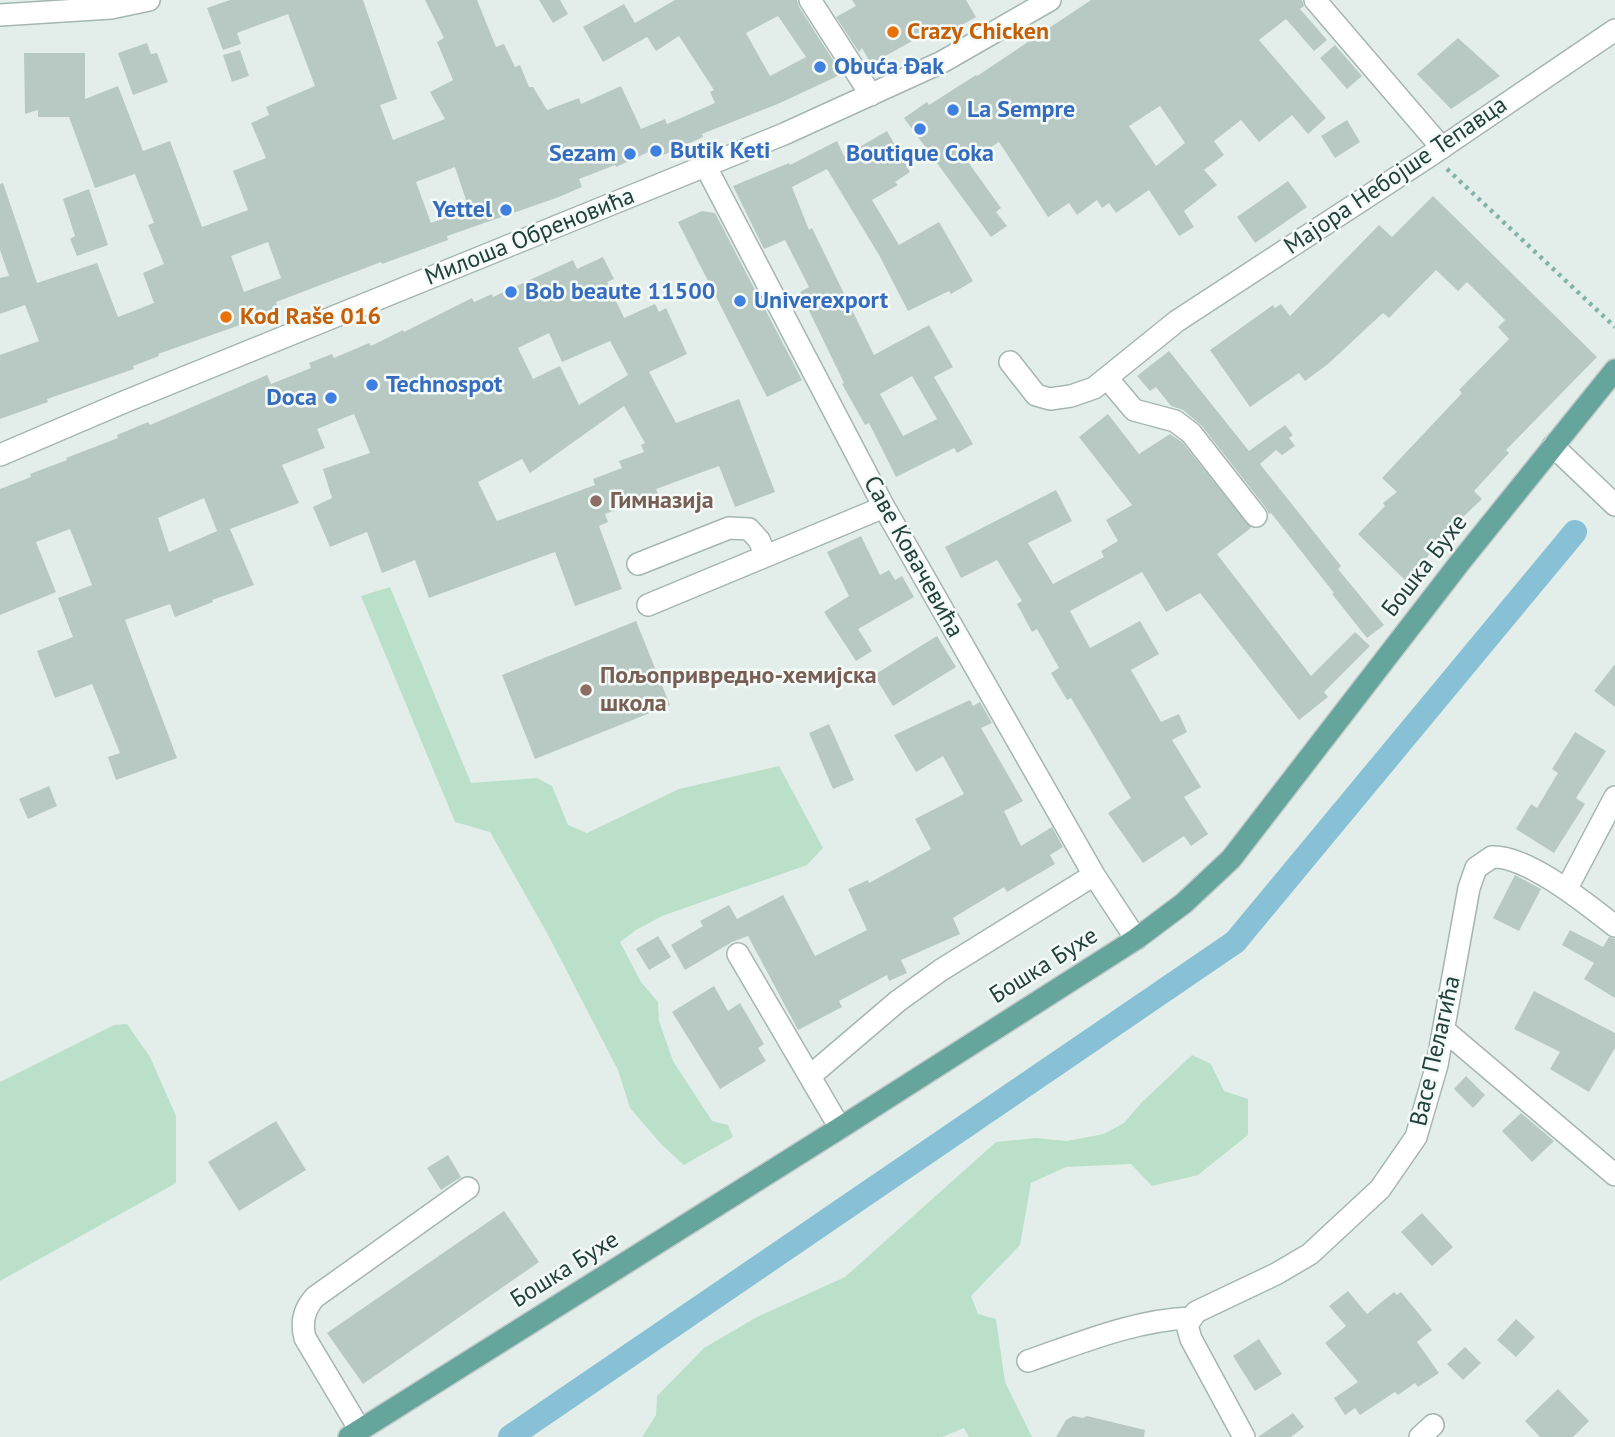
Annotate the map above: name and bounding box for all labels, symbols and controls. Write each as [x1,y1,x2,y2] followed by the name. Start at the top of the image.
[907,18,1049,46] place label: Crazy Chicken
[885,24,901,40] marker: Crazy Chicken
[834,53,944,81] place label: Obuća Đak
[812,59,828,75] marker: Obuća Đak
[1279,91,1513,261] street label: Мајора Небојше Тепавца
[967,96,1075,124] place label: La Sempre
[945,102,961,118] marker: La Sempre
[912,121,928,137] marker: Boutique Coka
[670,137,771,165] place label: Butik Keti
[549,140,616,168] place label: Sezam
[846,140,994,168] place label: Boutique Coka
[648,143,664,159] marker: Butik Keti
[622,146,638,162] marker: Sezam
[421,182,639,292] street label: Милоша Обреновића
[432,196,492,224] place label: Yettel
[498,202,514,218] marker: Yettel
[525,278,715,306] place label: Bob beaute 11500
[503,284,519,300] marker: Bob beaute 11500
[754,287,888,315] place label: Univerexport
[732,293,748,309] marker: Univerexport
[240,303,381,331] place label: Kod Raše 016
[218,309,234,325] marker: Kod Raše 016
[386,371,502,399] place label: Technospot
[364,377,380,393] marker: Technospot
[266,384,317,412] place label: Doca
[323,390,339,406] marker: Doca
[857,471,969,643] street label: Саве Ковачевића
[610,487,714,515] place label: Гимназија
[588,493,604,509] marker: Гимназија
[1376,509,1474,623] street label: Бошка Бухе
[600,662,877,718] place label: Пољопривредно-хемијска школа
[578,682,594,698] marker: Пољопривредно-хемијска школа
[985,922,1103,1010] street label: Бошка Бухе
[1405,973,1467,1129] street label: Васе Пелагића
[506,1226,624,1314] street label: Бошка Бухе

